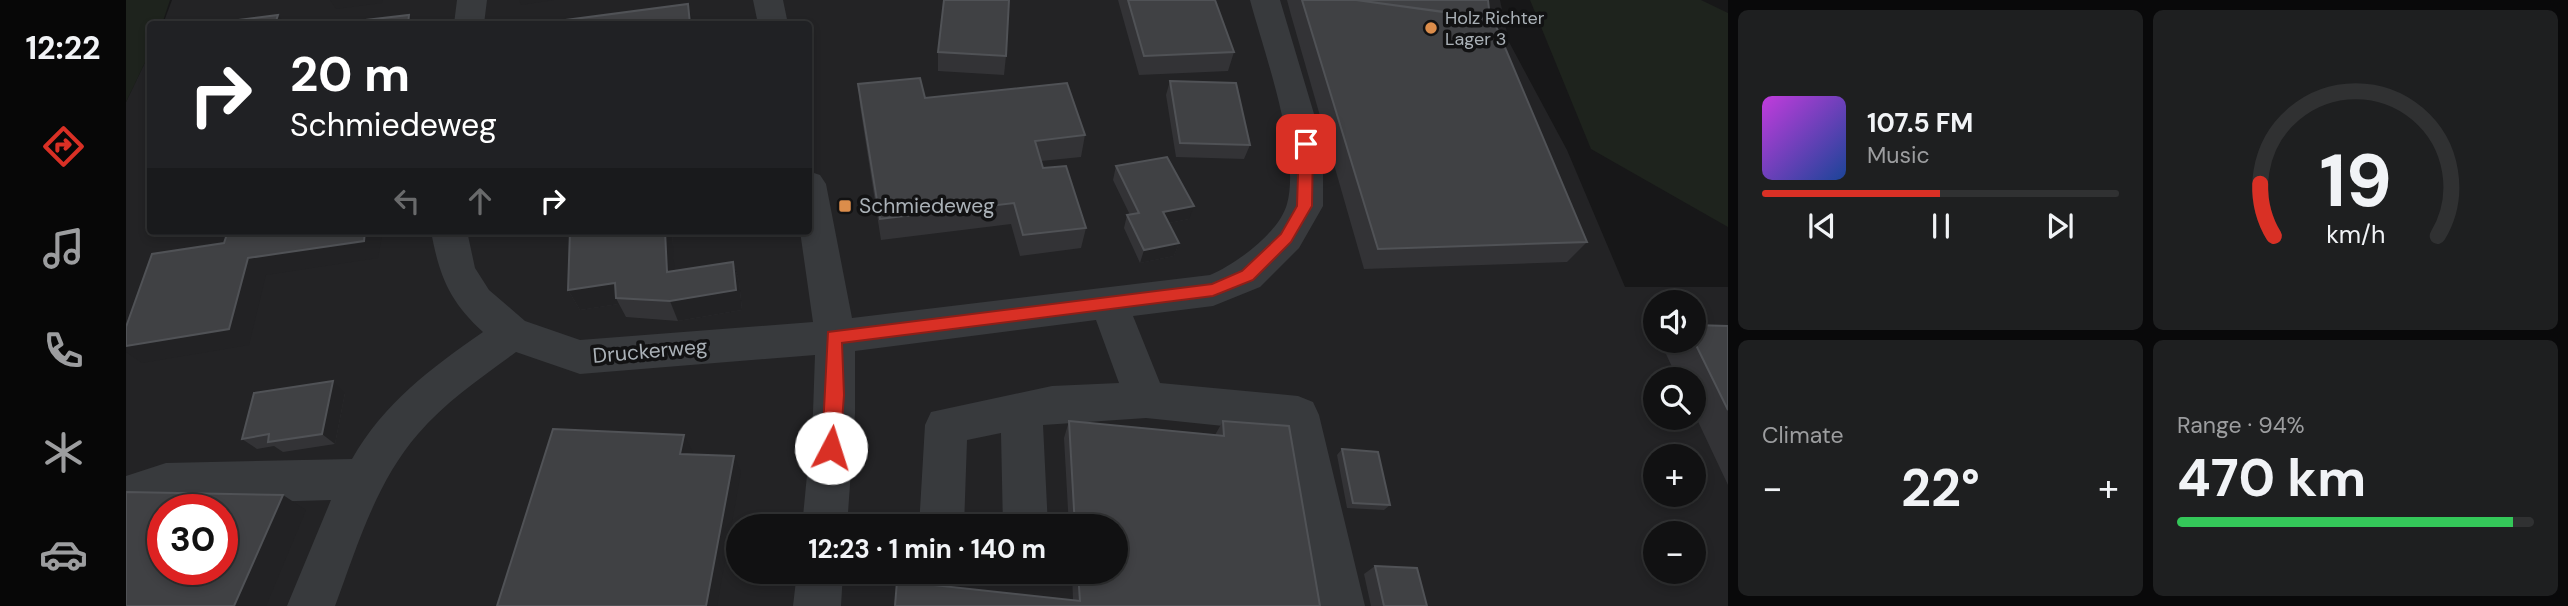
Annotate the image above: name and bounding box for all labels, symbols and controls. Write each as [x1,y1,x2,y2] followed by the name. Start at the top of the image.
[1445,6,1545,51] place label: Holz Richter Lager 3
[1423,20,1439,36] marker: Holz Richter Lager 3
[25,27,101,69] text: 12:22
[290,42,410,106] text: 20 m
[175,49,266,140] icon: right
[290,104,497,146] text: Schmiedeweg
[1867,106,1973,140] text: 107.5 FM
[1276,114,1336,174] pin
[39,122,88,171] icon: directions
[1287,125,1325,163] icon: arrive
[2319,135,2392,230] text: 19
[1867,140,1930,170] text: Music
[388,182,426,220] icon: left
[461,182,499,220] icon: ahead
[534,182,572,220] icon: right
[859,192,995,220] place label: Schmiedeweg
[837,198,853,214] marker: Schmiedeweg
[1803,207,1841,245] icon: previous
[1922,207,1960,245] icon: pause
[2041,207,2079,245] icon: next
[2326,218,2385,251] text: km/h
[39,224,88,273] icon: music
[1643,290,1706,584] map controls
[1643,290,1706,353] button: sound
[39,326,88,375] icon: phone
[591,332,709,370] street label: Druckerweg
[1643,367,1706,430] button: search
[2177,410,2305,440] text: Range · 94%
[794,411,868,485] position arrow
[1762,420,1844,450] text: Climate
[39,428,88,477] icon: climate
[1643,444,1706,507] button: +
[2177,444,2366,512] text: 470 km
[1901,454,1980,522] text: 22°
[1762,463,1783,513] text: −
[2098,463,2119,513] text: +
[147,494,238,585] speed limit sign: 30
[1643,521,1706,584] button: −
[39,530,88,579] icon: car
[808,532,1046,566] text: 12:23 · 1 min · 140 m

